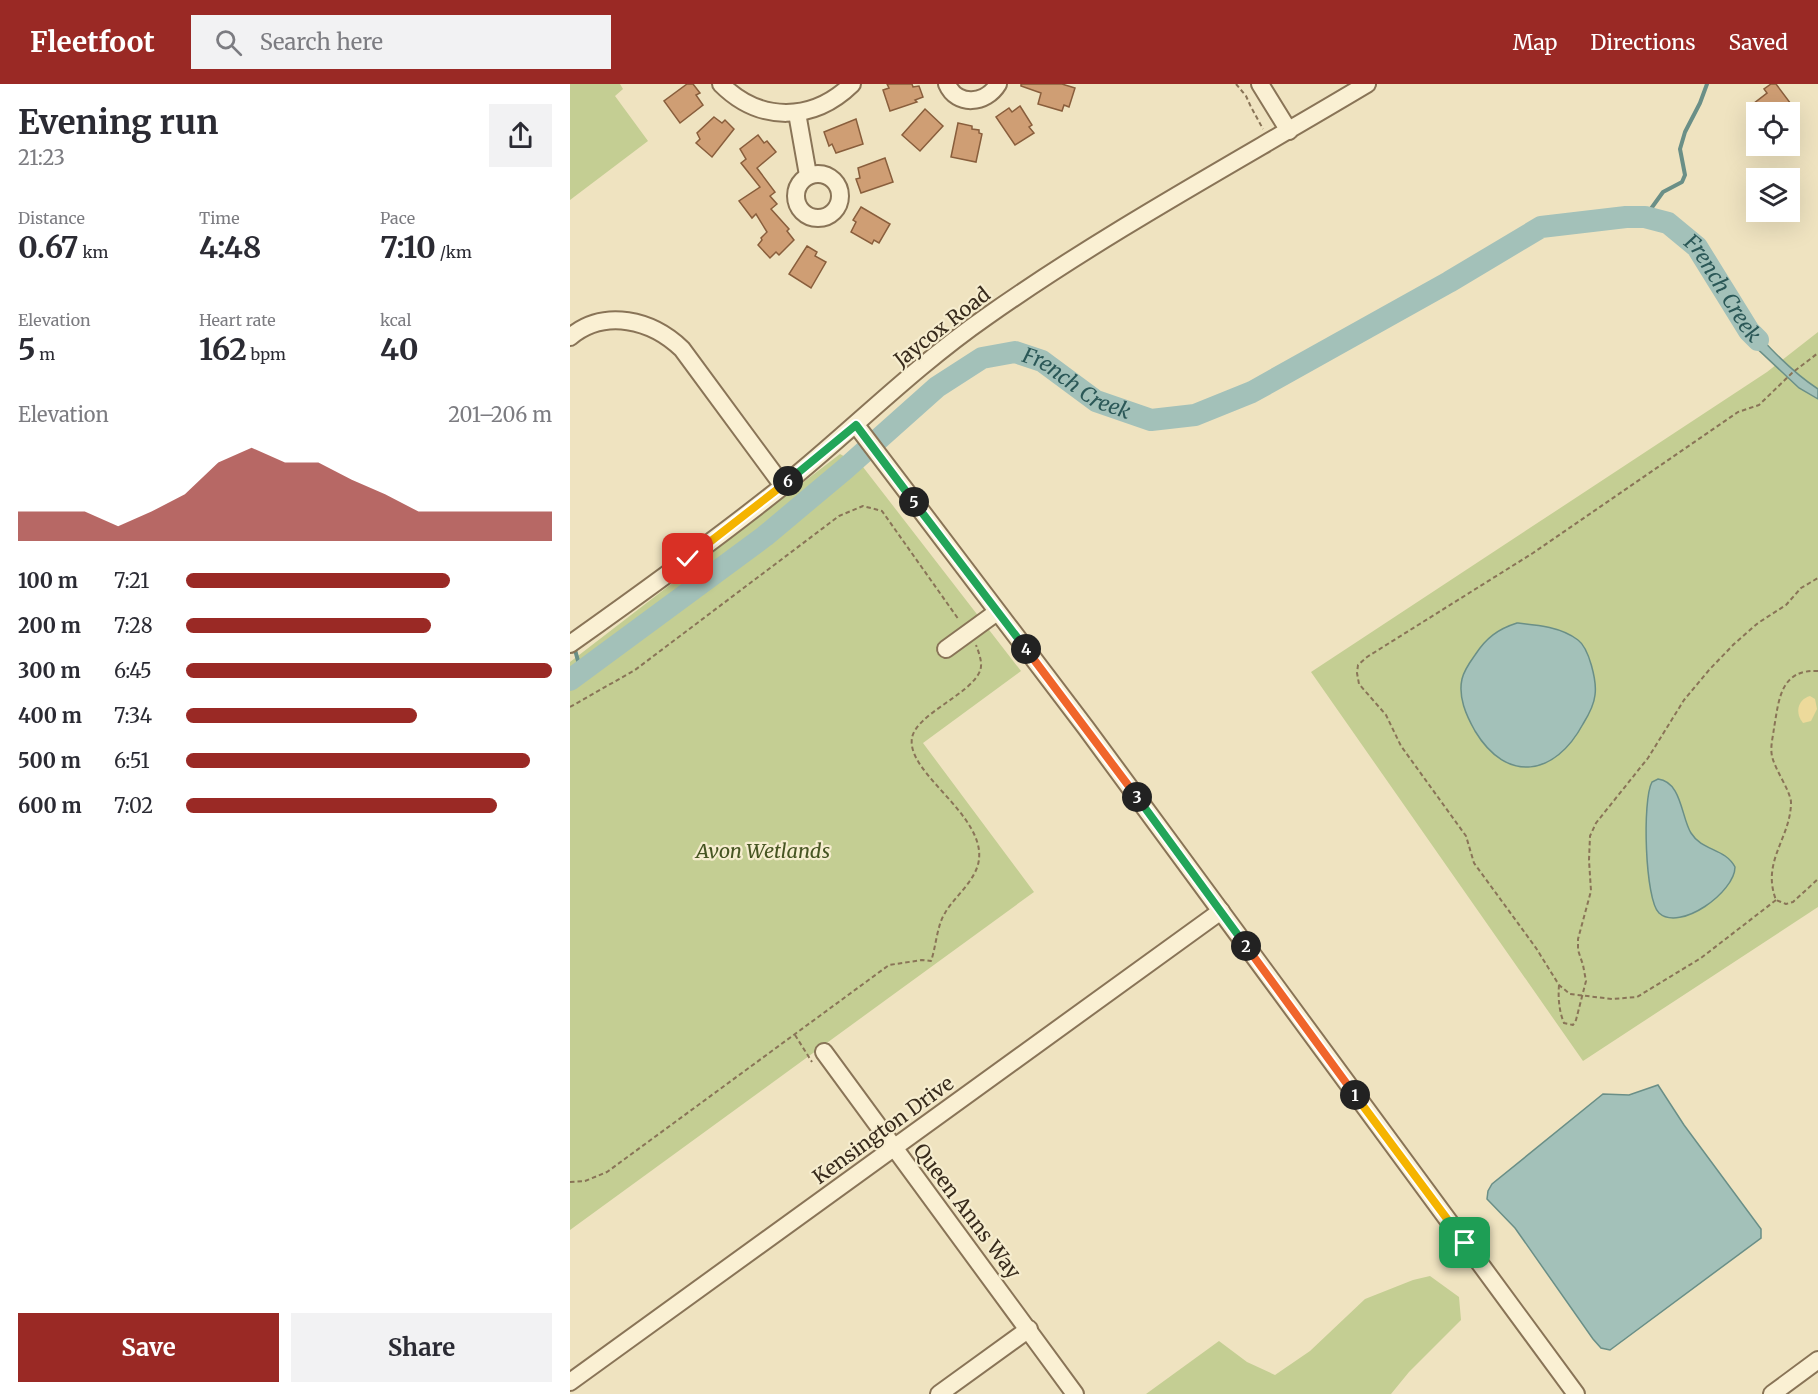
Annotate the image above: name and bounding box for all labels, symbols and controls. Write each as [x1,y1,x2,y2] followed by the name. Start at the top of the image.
[191,15,611,69] search box
[30,24,155,60] text: Fleetfoot
[212,26,245,59] icon: search
[260,28,383,56] text: Search here
[1513,29,1557,56] text: Map
[1590,29,1695,56] text: Directions
[1728,29,1788,56] text: Saved
[18,102,218,143] text: Evening run
[1746,102,1800,222] map controls
[1746,102,1800,156] button: locate
[489,104,552,167] button: share
[18,145,65,170] text: 21:23
[1746,168,1800,222] button: layers
[18,208,85,228] text: Distance
[199,208,240,228] text: Time
[380,208,415,228] text: Pace
[1678,227,1767,348] water label: French Creek
[18,228,79,266] text: 0.67
[199,228,261,266] text: 4:48
[380,228,436,266] text: 7:10
[79,242,108,262] text: km
[436,242,472,262] text: /km
[888,281,995,372] street label: Jaycox Road
[18,310,91,330] text: Elevation
[199,310,276,330] text: Heart rate
[380,310,411,330] text: kcal
[18,330,36,368] text: 5
[199,330,247,368] text: 162
[380,330,419,368] text: 40
[1018,341,1135,425] water label: French Creek
[36,344,55,364] text: m
[247,344,286,364] text: bpm
[18,402,109,427] text: Elevation
[448,402,552,427] text: 201–206 m
[773,466,803,496] pin: 6
[783,471,793,491] text: 6
[899,487,929,517] pin: 5
[909,492,919,512] text: 5
[662,533,713,584] pin
[671,542,704,575] icon: check
[18,568,78,593] text: 100 m
[114,568,149,593] text: 7:21
[18,613,81,638] text: 200 m
[114,613,153,638] text: 7:28
[1011,634,1041,664] pin: 4
[1021,639,1031,659] text: 4
[18,658,81,683] text: 300 m
[114,658,152,683] text: 6:45
[18,703,82,728] text: 400 m
[114,703,152,728] text: 7:34
[18,748,81,773] text: 500 m
[114,748,150,773] text: 6:51
[1122,782,1152,812] pin: 3
[1132,787,1142,807] text: 3
[18,793,82,818] text: 600 m
[114,793,153,818] text: 7:02
[694,838,830,863] park label: Avon Wetlands
[1231,931,1261,961] pin: 2
[1241,936,1251,956] text: 2
[807,1070,958,1189] street label: Kensington Drive
[1340,1080,1370,1110] pin: 1
[1351,1085,1359,1105] text: 1
[908,1138,1027,1284] street label: Queen Anns Way
[1439,1217,1490,1268] pin
[1448,1226,1481,1259] icon: arrive
[18,1313,279,1382] button: Save
[291,1313,552,1382] button: Share

